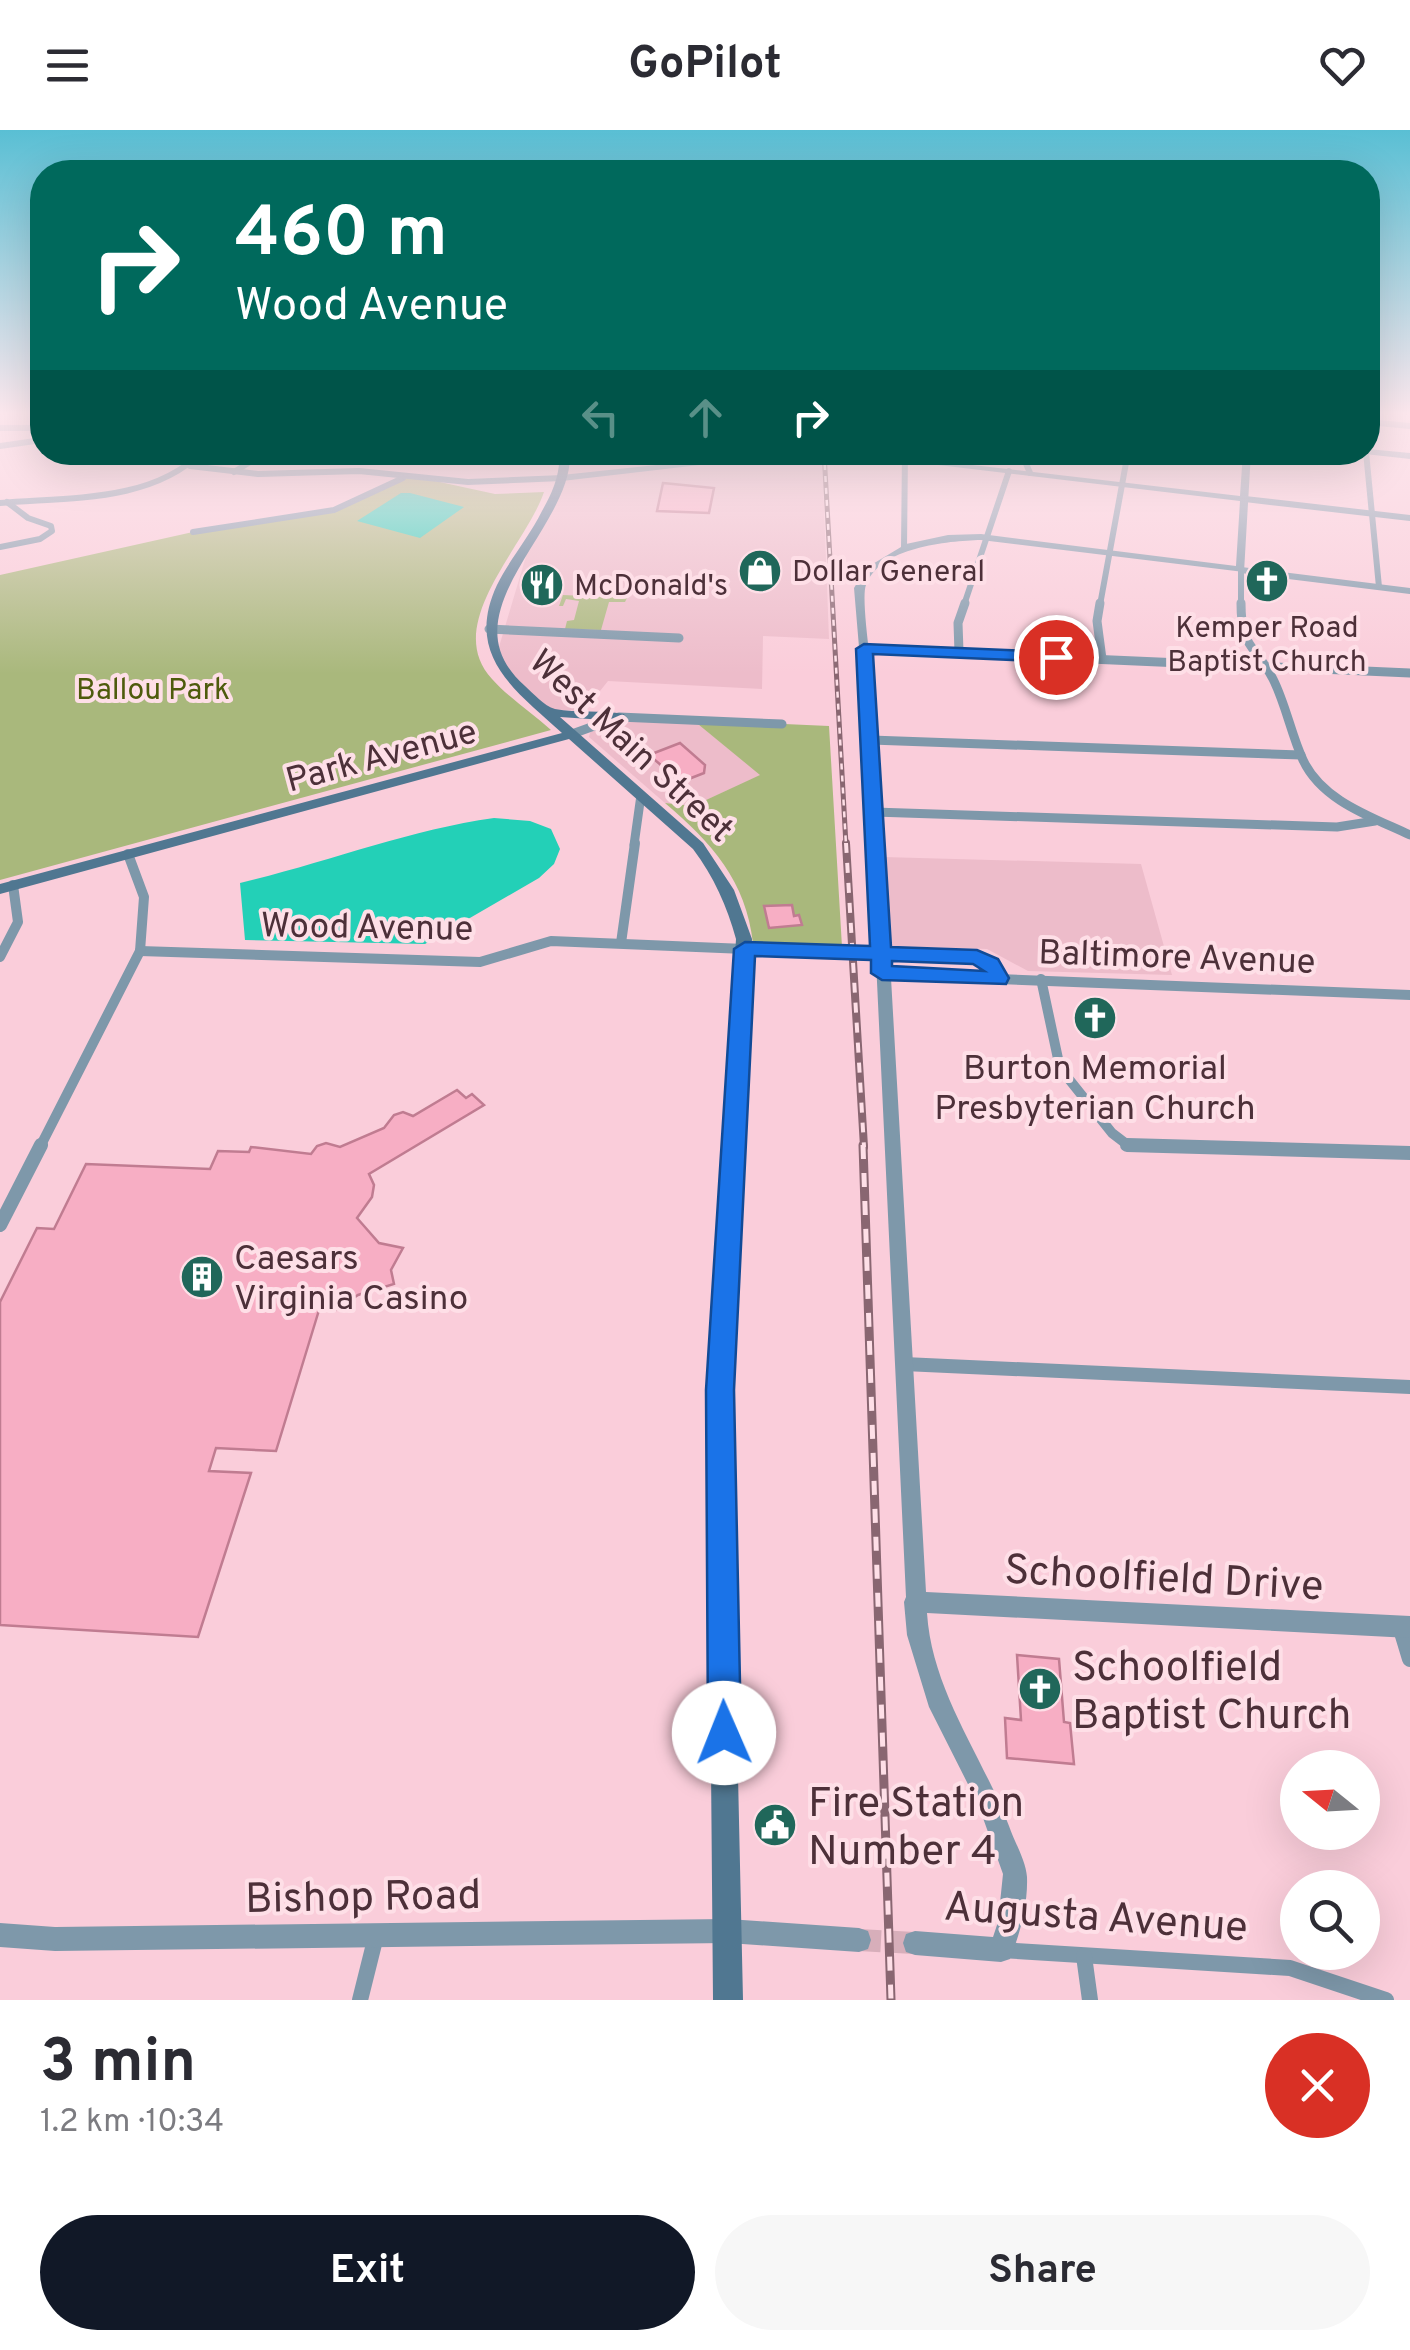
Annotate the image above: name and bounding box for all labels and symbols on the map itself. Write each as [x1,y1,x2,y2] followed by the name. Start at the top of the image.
[737,548,783,594] shop icon: Dollar General
[792,555,985,592] place label: Dollar General
[1244,558,1290,604] church icon: Kemper Road Baptist Church
[519,562,565,608] restaurant icon: McDonald's
[574,569,728,606] place label: McDonald's
[1167,611,1367,682] place label: Kemper Road Baptist Church
[1014,615,1099,700] pin
[519,641,741,853] street label: West Main Street
[76,673,230,710] park label: Ballou Park
[281,711,482,805] street label: Park Avenue
[260,905,474,953] street label: Wood Avenue
[1038,932,1316,986] street label: Baltimore Avenue
[1072,995,1118,1041] church icon: Burton Memorial Presbyterian Church
[934,1048,1256,1132] place label: Burton Memorial Presbyterian Church
[234,1238,468,1322] place label: Caesars Virginia Casino
[179,1254,225,1300] building icon: Caesars Virginia Casino
[1003,1546,1325,1615] street label: Schoolfield Drive
[1072,1643,1351,1744] place label: Schoolfield Baptist Church
[1017,1666,1063,1712] church icon: Schoolfield Baptist Church
[672,1681,776,1785] position arrow
[1280,1750,1380,1850] north arrow
[808,1779,1024,1880] place label: Fire Station Number 4
[752,1802,798,1848] public building icon: Fire Station Number 4
[245,1871,482,1928] street label: Bishop Road
[942,1882,1249,1957] street label: Augusta Avenue

